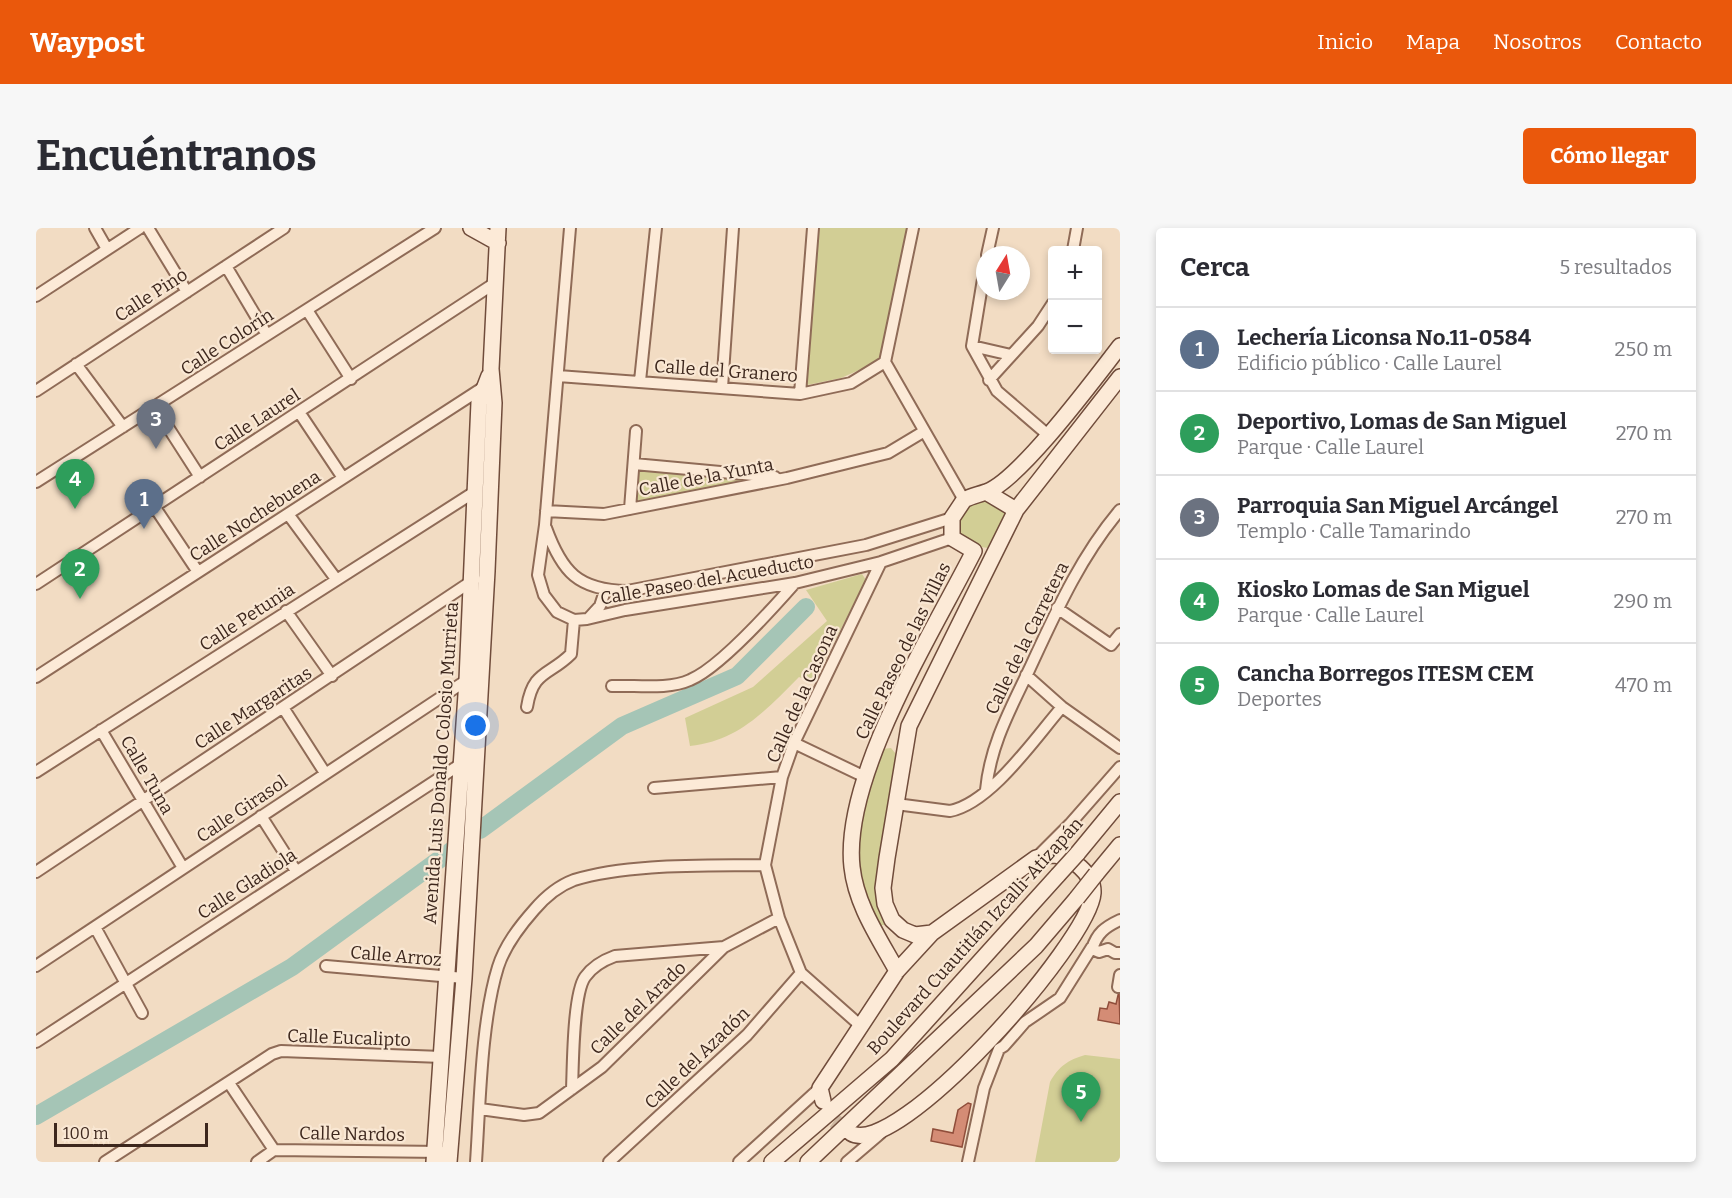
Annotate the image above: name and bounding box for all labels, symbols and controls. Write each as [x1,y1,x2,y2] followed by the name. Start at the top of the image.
[30,26,145,59] text: Waypost
[1317,29,1373,55] text: Inicio
[1406,29,1460,55] text: Mapa
[1493,29,1582,55] text: Nosotros
[1615,29,1702,55] text: Contacto
[1523,128,1696,184] button: Cómo llegar
[36,131,317,181] text: Encuéntranos
[976,246,1030,300] north arrow
[1048,246,1102,354] map controls
[1048,246,1102,300] button: +
[1180,252,1250,283] text: Cerca
[1559,255,1672,279] text: 5 resultados
[110,263,192,327] street label: Calle Pino
[1048,300,1102,354] button: −
[176,303,278,380] street label: Calle Colorín
[1237,324,1531,351] text: Lechería Liconsa No.11-0584
[1195,337,1204,361] text: 1
[1615,337,1672,361] text: 250 m
[1237,351,1502,375] text: Edificio público · Calle Laurel
[653,355,799,387] street label: Calle del Granero
[210,384,304,456] street label: Calle Laurel
[136,400,176,449] pin: 3
[1237,408,1567,435] text: Deportivo, Lomas de San Miguel
[1194,421,1205,445] text: 2
[1616,421,1672,445] text: 270 m
[1237,435,1424,459] text: Parque · Calle Laurel
[637,453,775,501] street label: Calle de la Yunta
[56,460,94,509] pin: 4
[185,465,325,567] street label: Calle Nochebuena
[124,480,164,529] pin: 1
[1237,492,1558,519] text: Parroquia San Miguel Arcángel
[1194,505,1205,529] text: 3
[1616,505,1672,529] text: 270 m
[1237,519,1471,543] text: Templo · Calle Tamarindo
[60,550,99,599] pin: 2
[598,550,816,610] street label: Calle Paseo del Acueducto
[981,558,1074,718] street label: Calle de la Carretera
[851,559,955,743] street label: Calle Paseo de las Villas
[1237,576,1529,603] text: Kiosko Lomas de San Miguel
[195,578,299,656] street label: Calle Petunia
[1193,589,1206,613] text: 4
[1614,589,1672,613] text: 290 m
[419,601,463,925] street label: Avenida Luis Donaldo Colosio Murrieta
[1237,603,1424,627] text: Parque · Calle Laurel
[762,621,842,766] street label: Calle de la Casona
[1237,660,1534,687] text: Cancha Borregos ITESM CEM
[190,662,316,754] street label: Calle Margaritas
[1194,673,1205,697] text: 5
[1615,673,1672,697] text: 470 m
[1237,687,1322,711] text: Deportes
[461,711,490,740] your location
[116,732,178,819] street label: Calle Tuna
[192,771,292,847] street label: Calle Girasol
[863,812,1088,1059] street label: Boulevard Cuautitlán Izcalli-Atizapán
[193,844,301,924] street label: Calle Gladiola
[349,941,443,971] street label: Calle Arroz
[585,957,691,1059] street label: Calle del Arado
[640,1002,755,1114] street label: Calle del Azadón
[287,1025,411,1051] street label: Calle Eucalipto
[1062,1072,1100,1122] pin: 5
[54,1120,208,1148] scale bar
[299,1122,405,1146] street label: Calle Nardos
[63,1124,108,1143] text: 100 m

